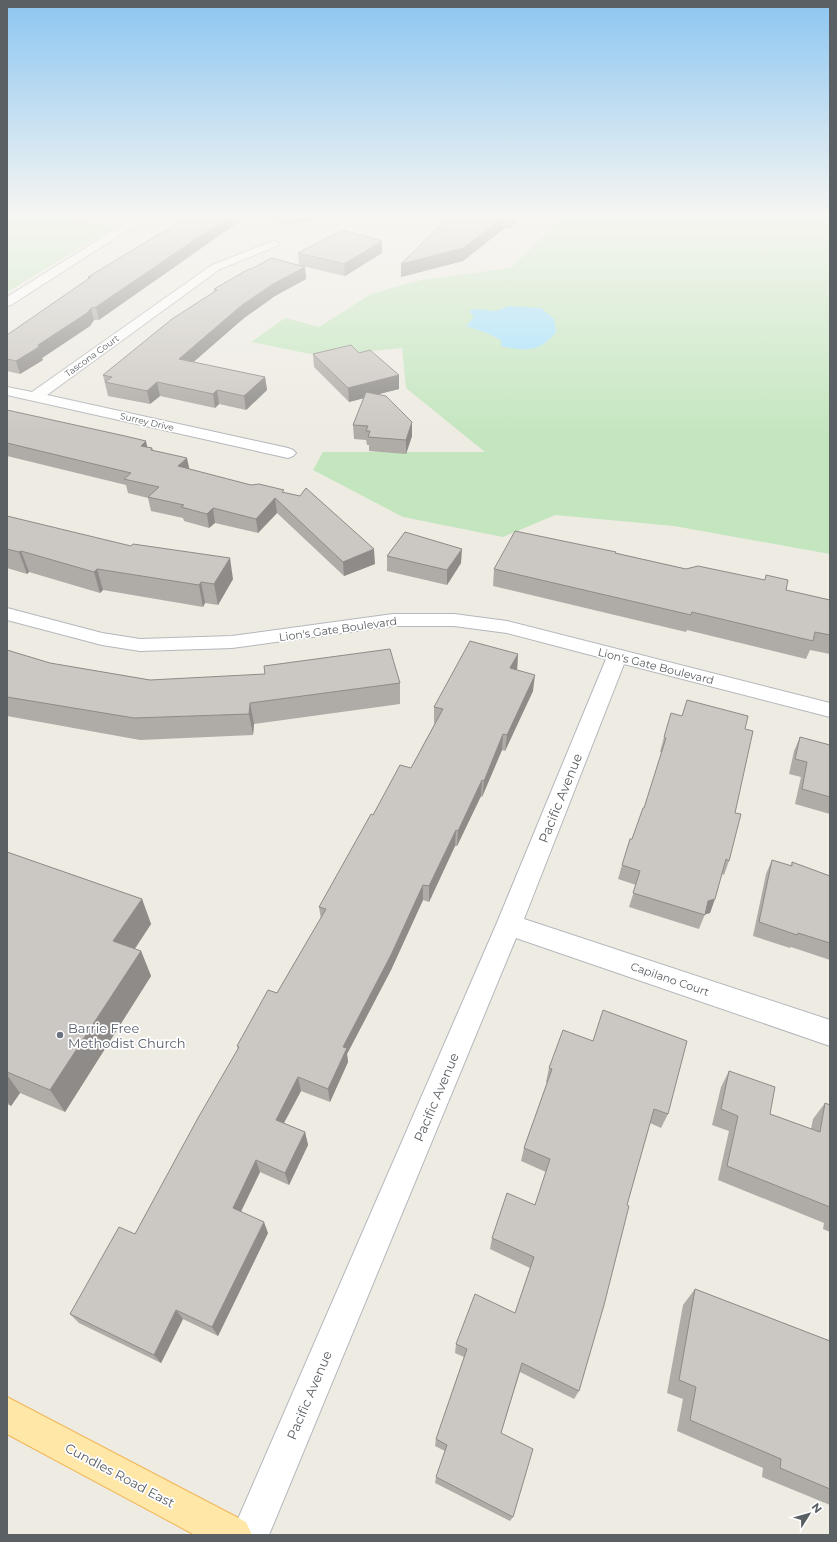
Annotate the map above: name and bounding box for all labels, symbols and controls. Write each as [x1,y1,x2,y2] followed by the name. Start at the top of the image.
[62,332,121,379] street label: Tascona Court
[119,410,176,433] street label: Surrey Drive
[278,614,398,644] street label: Lion's Gate Boulevard
[597,645,715,687] street label: Lion's Gate Boulevard
[535,751,585,845] street label: Pacific Avenue
[629,959,712,999] street label: Capilano Court
[68,1020,186,1051] place label: Barrie Free Methodist Church
[55,1030,65,1040] marker: Barrie Free Methodist Church
[410,1050,462,1144] street label: Pacific Avenue
[283,1348,335,1442] street label: Pacific Avenue
[63,1439,177,1511] street label: Cundles Road East
[789,1494,829,1534] north arrow
[809,1500,825,1516] text: N

